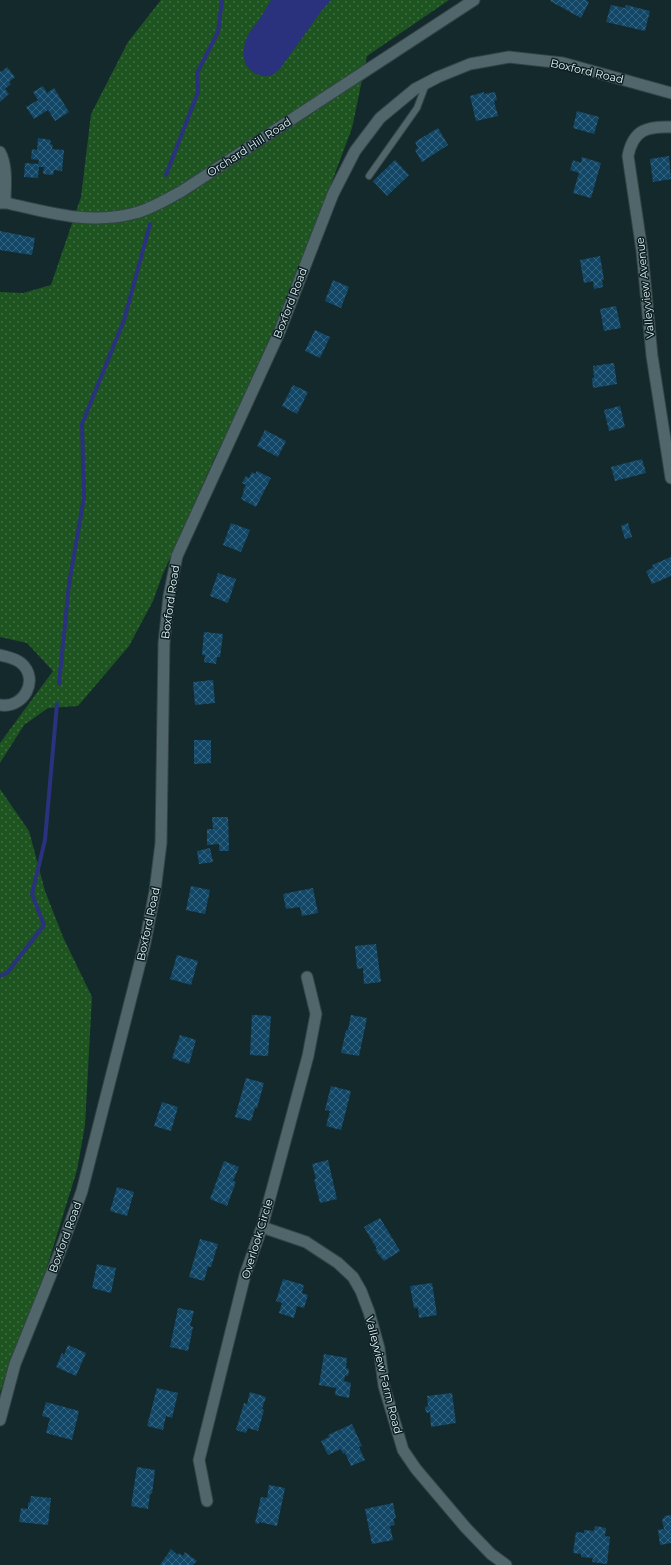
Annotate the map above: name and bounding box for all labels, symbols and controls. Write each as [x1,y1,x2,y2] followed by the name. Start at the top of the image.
[549,56,625,86] street label: Boxford Road
[204,115,294,179] street label: Orchard Hill Road
[633,236,657,339] street label: Valleyview Avenue
[270,266,310,340] street label: Boxford Road
[158,564,182,640] street label: Boxford Road
[133,886,163,962] street label: Boxford Road
[238,1197,276,1281] street label: Overlook Circle
[46,1199,84,1275] street label: Boxford Road
[363,1315,405,1435] street label: Valleyview Farm Road

